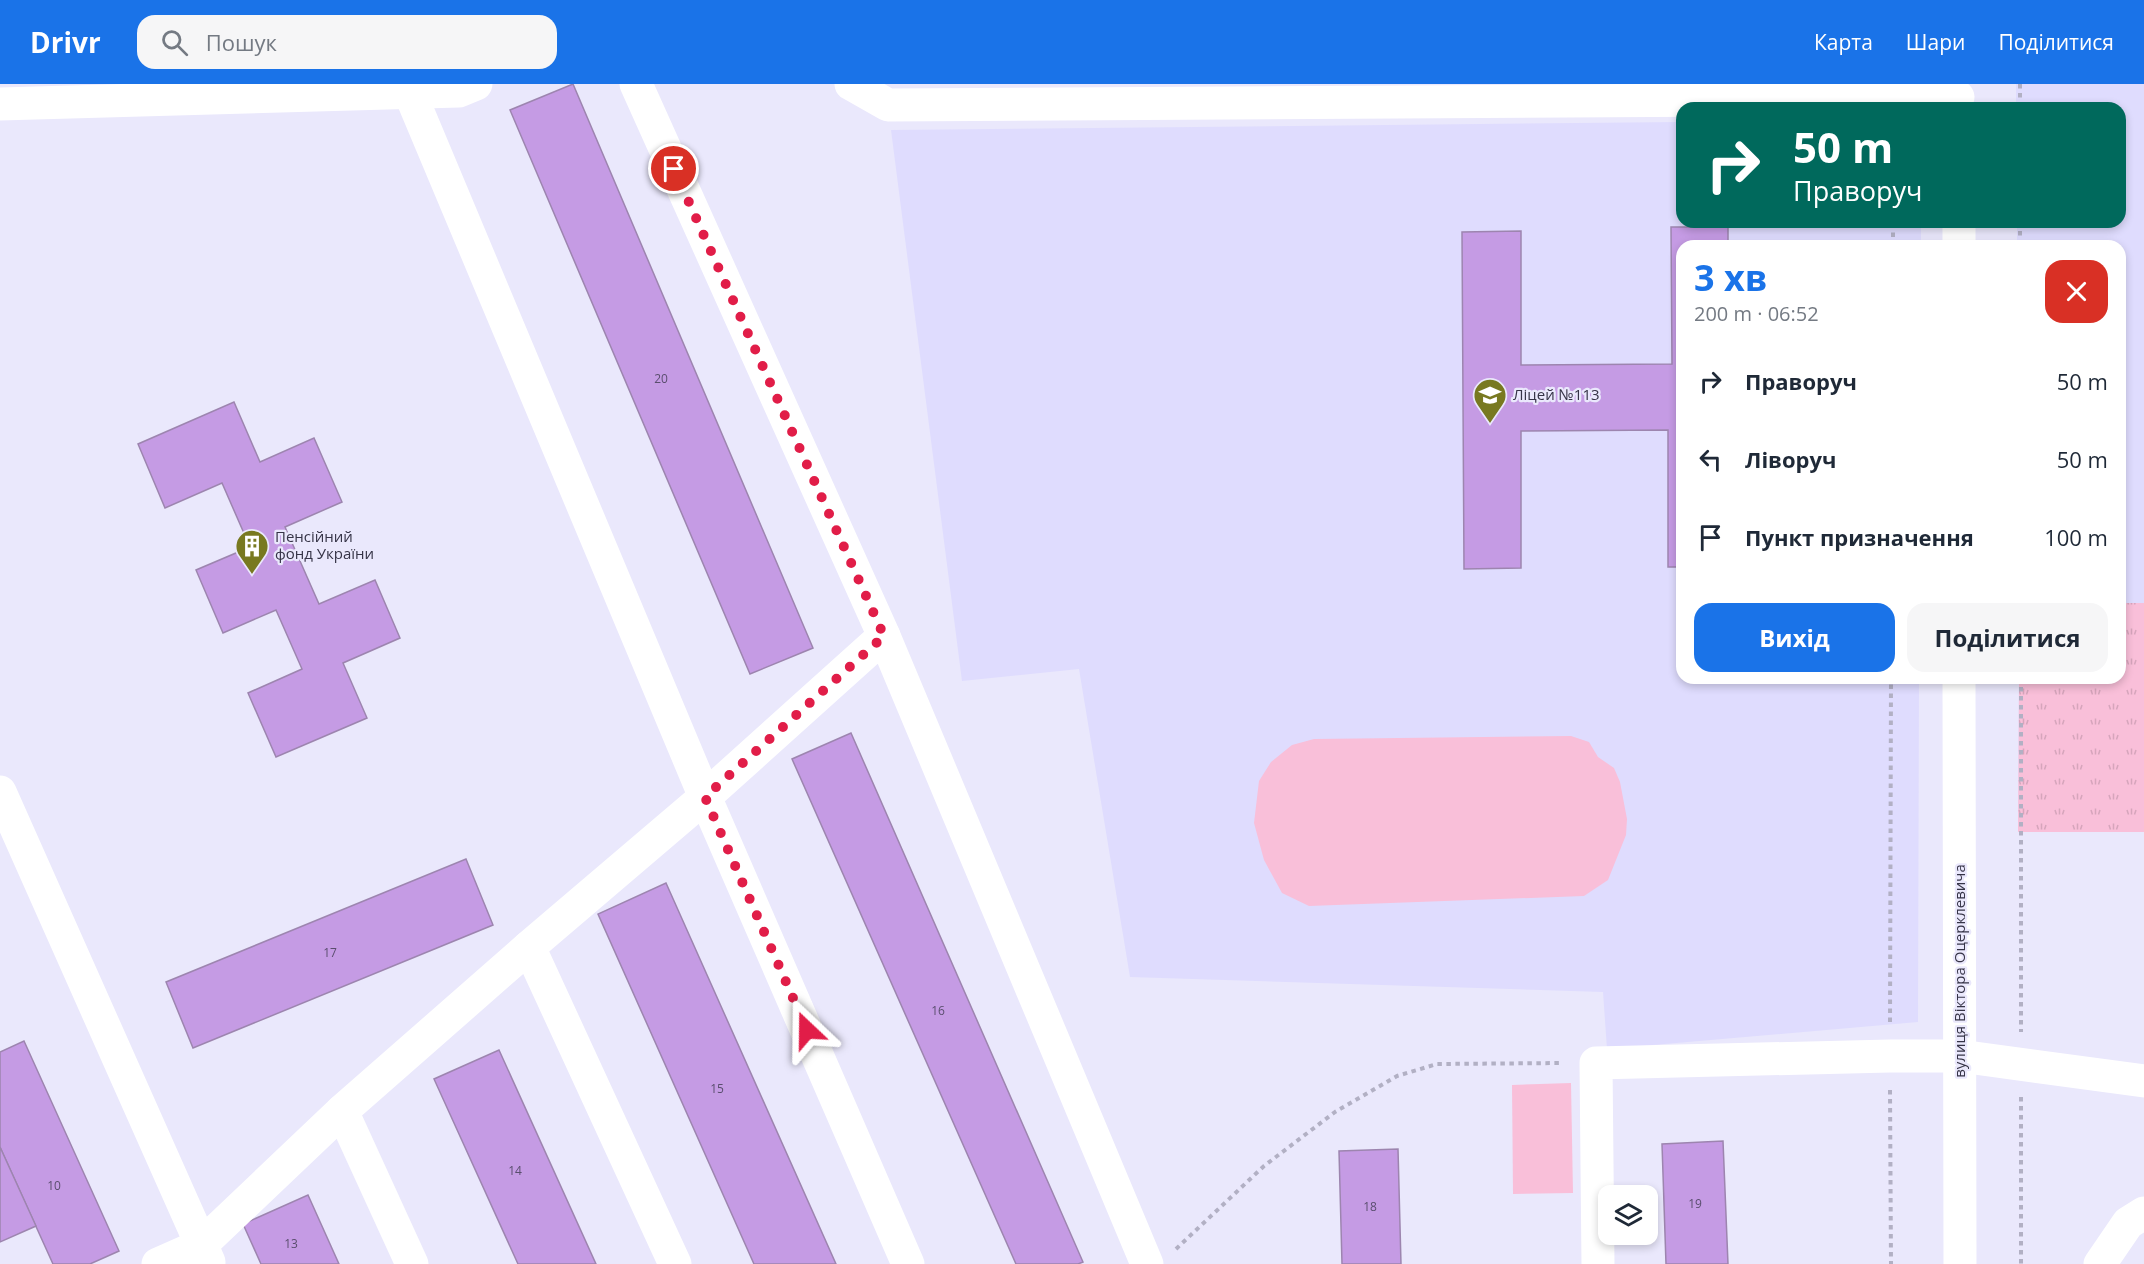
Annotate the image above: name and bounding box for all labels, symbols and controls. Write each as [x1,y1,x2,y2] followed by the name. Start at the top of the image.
[137,15,557,69] search box
[30,23,101,61] text: Drivr
[158,26,191,59] icon: search
[206,27,277,57] text: Пошук
[1814,28,1873,56] text: Карта
[1906,28,1965,56] text: Шари
[1998,28,2114,56] text: Поділитися
[1793,118,1893,175] text: 50 m
[1694,126,1772,204] icon: right
[648,143,699,194] pin
[657,152,690,185] icon: arrive
[1793,172,1922,209] text: Праворуч
[1694,253,1767,302] text: 3 хв
[2045,260,2108,323] button: close
[1694,300,1819,327] text: 200 m · 06:52
[1694,365,1727,398] icon: right
[1745,366,1857,396] text: Праворуч
[2057,366,2108,396] text: 50 m
[654,370,668,387] house number: 20
[1472,377,1508,424] school or university icon: Ліцей №113
[1513,384,1600,404] place label: Ліцей №113
[1694,443,1727,476] icon: left
[1745,444,1836,474] text: Ліворуч
[2057,444,2108,474] text: 50 m
[1694,521,1727,554] icon: arrive
[1745,522,1974,552] text: Пункт призначення
[2044,522,2108,552] text: 100 m
[275,526,374,563] place label: Пенсійний фонд України
[234,528,270,575] building icon: Пенсійний фонд України
[1694,603,1895,672] button: Вихід
[1907,603,2108,672] button: Поділитися
[1949,864,1969,1078] street label: вулиця Віктора Оцерклевича
[323,944,337,961] house number: 17
[775,998,839,1062] position arrow
[931,1002,945,1019] house number: 16
[710,1080,724,1097] house number: 15
[508,1162,522,1179] house number: 14
[47,1177,61,1194] house number: 10
[1598,1185,1658,1245] map controls
[1598,1185,1658,1245] button: layers
[1688,1195,1702,1212] house number: 19
[1363,1198,1377,1215] house number: 18
[284,1235,298,1252] house number: 13

